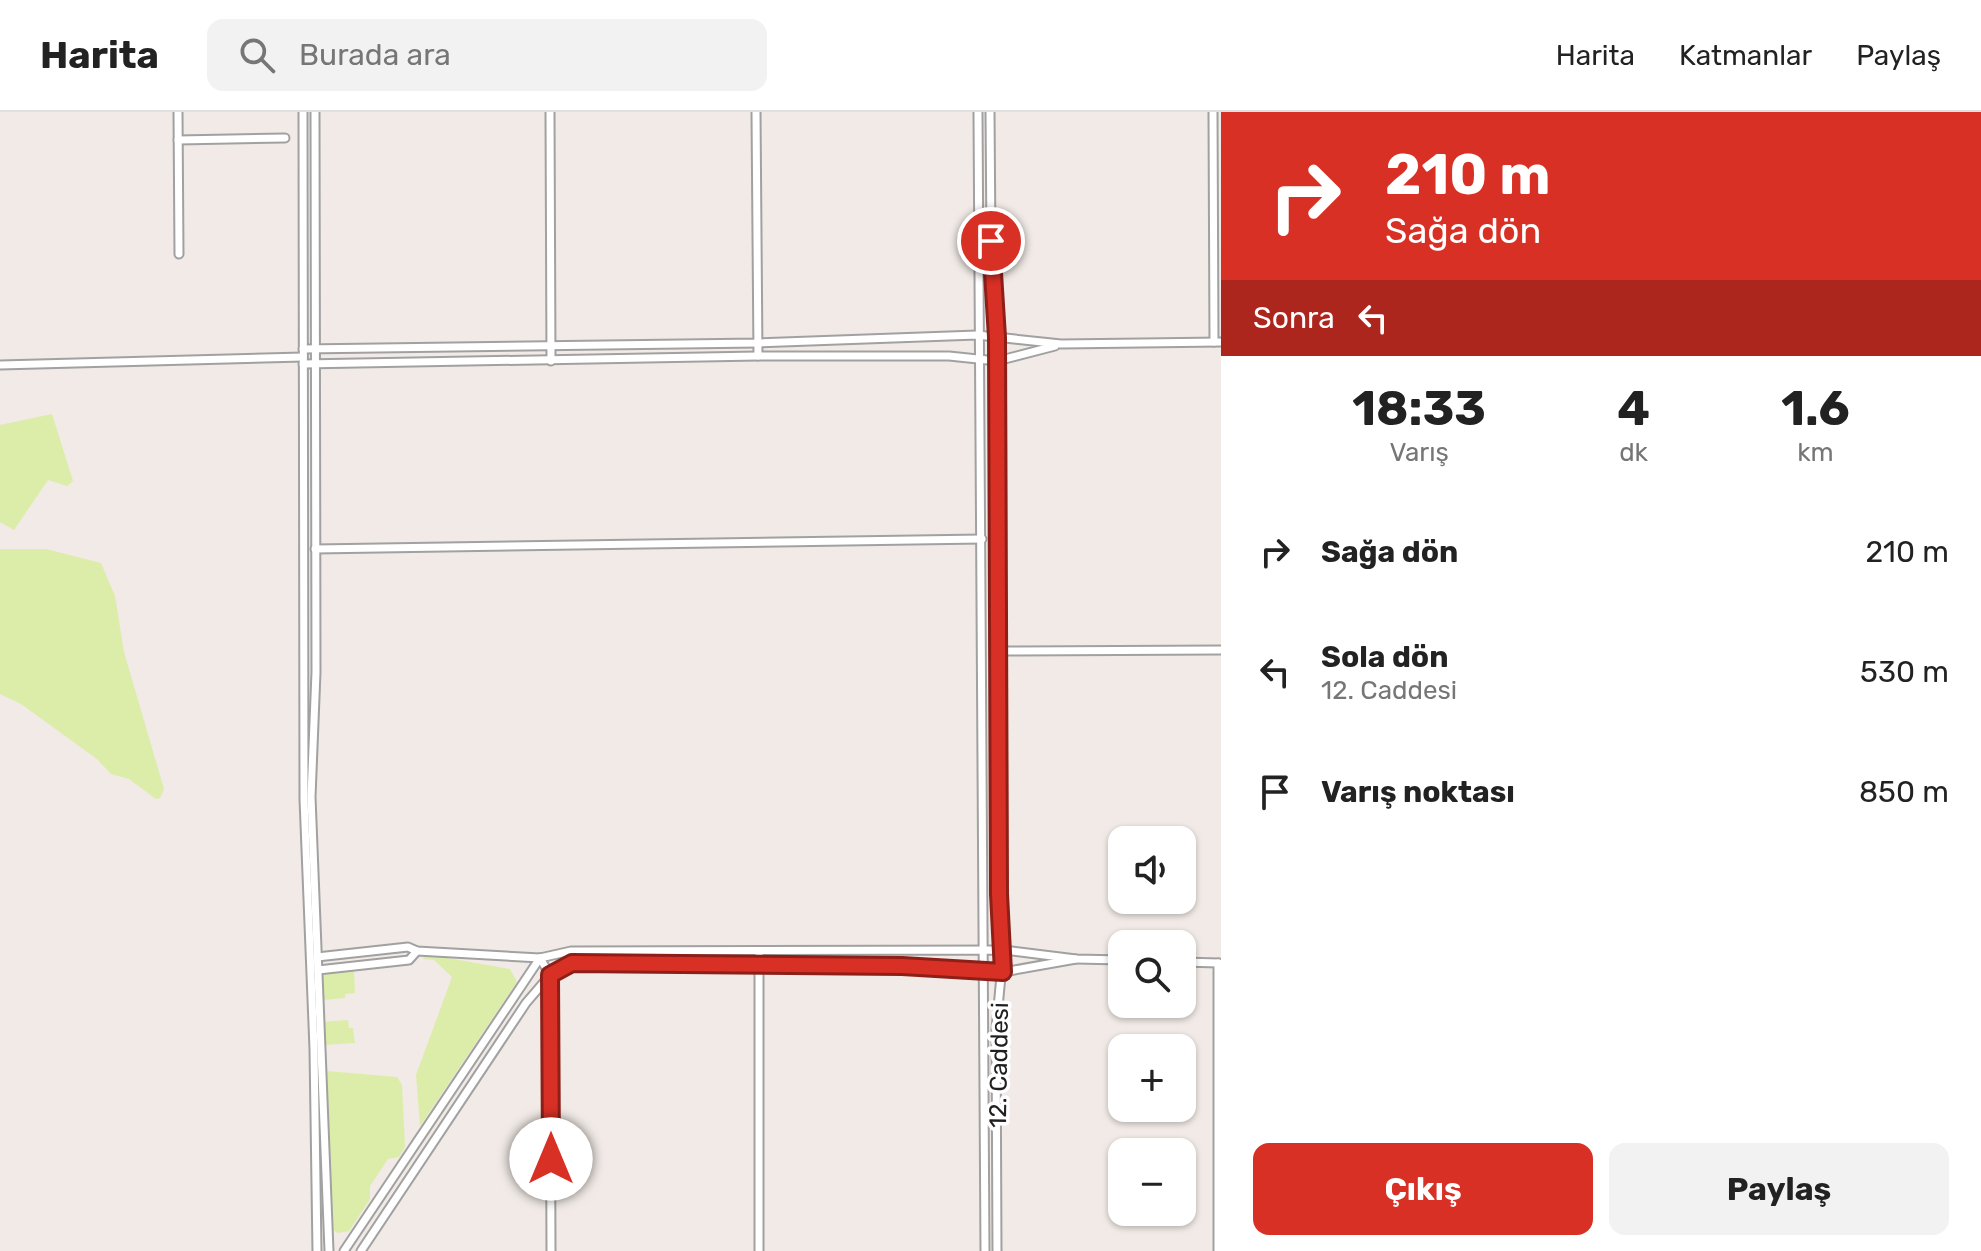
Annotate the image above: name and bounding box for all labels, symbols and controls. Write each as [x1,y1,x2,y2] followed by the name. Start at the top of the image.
[207,19,767,91] search box
[40,32,159,78] text: Harita
[235,33,279,77] icon: search
[299,37,451,73] text: Burada ara
[1556,39,1635,72] text: Harita
[1679,39,1812,72] text: Katmanlar
[1856,39,1941,72] text: Paylaş
[1385,142,1551,208] text: 210 m
[1253,144,1357,248] icon: right
[957,207,1025,275] pin
[1385,209,1541,252] text: Sağa dön
[969,219,1013,263] icon: arrive
[1351,296,1395,340] icon: left
[1253,300,1335,336] text: Sonra
[1352,380,1486,437] text: 18:33
[1617,380,1650,437] text: 4
[1781,380,1850,437] text: 1.6
[1389,437,1449,468] text: Varış
[1619,437,1648,468] text: dk
[1797,437,1834,468] text: km
[1253,530,1297,574] icon: right
[1321,534,1458,570] text: Sağa dön
[1865,534,1949,570] text: 210 m
[1321,639,1448,675] text: Sola dön
[1253,650,1297,694] icon: left
[1860,654,1949,690] text: 530 m
[1321,675,1457,706] text: 12. Caddesi
[1253,770,1297,814] icon: arrive
[1321,774,1515,810] text: Varış noktası
[1859,774,1949,810] text: 850 m
[1108,826,1196,1226] map controls
[1108,826,1196,914] button: sound
[1108,930,1196,1018] button: search
[984,1002,1014,1128] street label: 12. Caddesi
[1108,1034,1196,1122] button: +
[509,1117,593,1201] position arrow
[1108,1138,1196,1226] button: −
[1253,1143,1593,1235] button: Çıkış
[1609,1143,1949,1235] button: Paylaş

